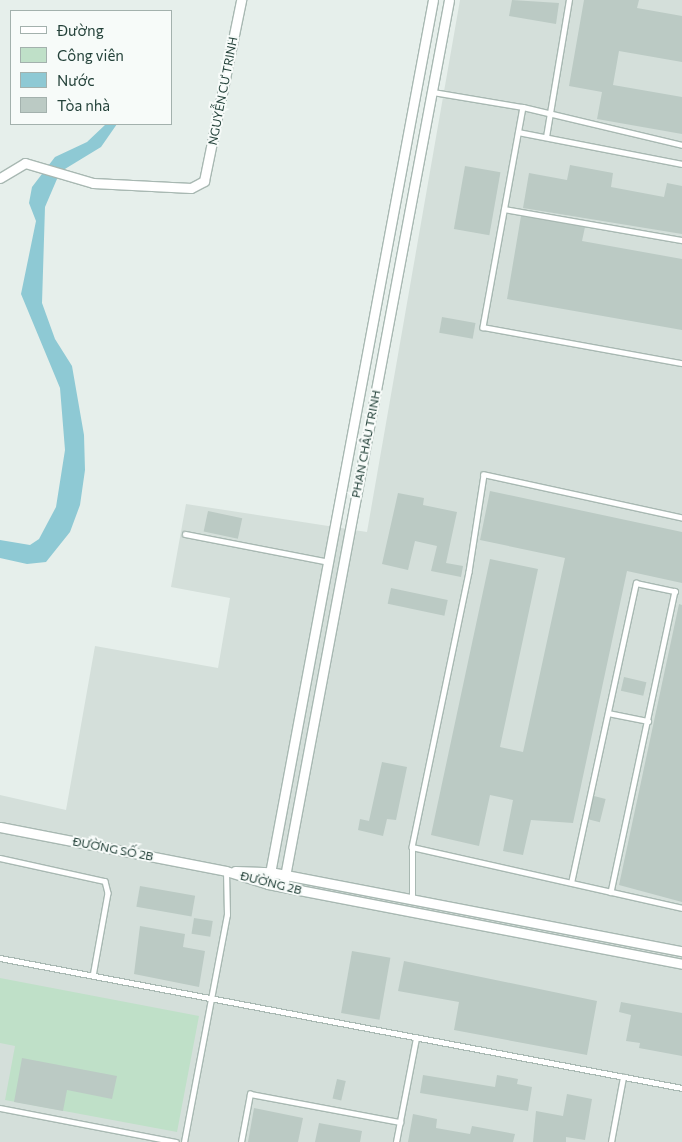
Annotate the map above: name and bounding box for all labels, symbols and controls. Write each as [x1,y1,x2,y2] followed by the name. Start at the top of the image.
[10,10,172,125] legend
[57,21,104,39] text: Đường
[205,36,241,146] street label: NGUYỄN CƯ TRINH
[57,46,124,64] text: Công viên
[57,71,95,89] text: Nước
[57,96,110,114] text: Tòa nhà
[348,389,384,499] street label: PHAN CHÂU TRINH
[71,834,155,864] street label: ĐƯỜNG SỐ 2B
[239,868,303,898] street label: ĐƯỜNG 2B

